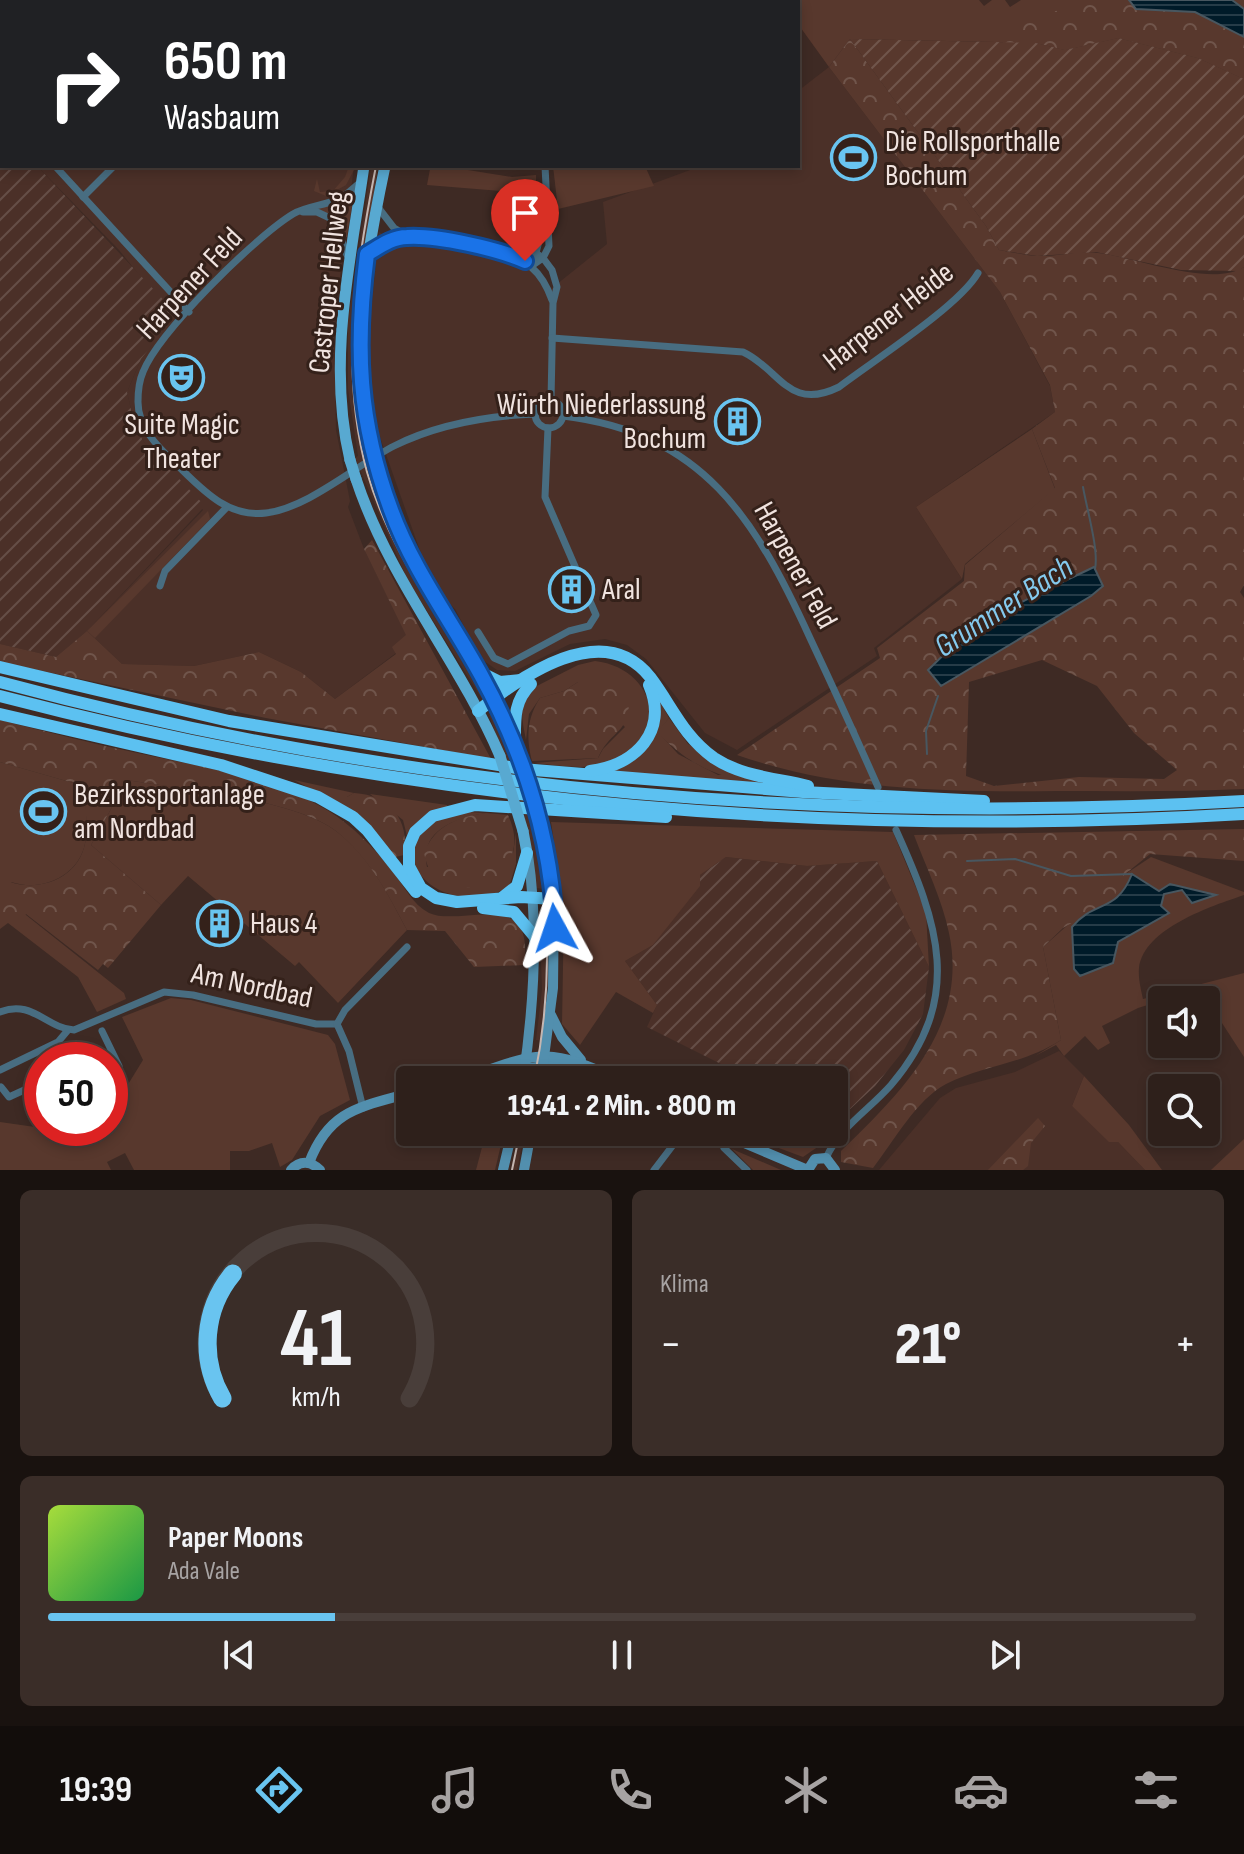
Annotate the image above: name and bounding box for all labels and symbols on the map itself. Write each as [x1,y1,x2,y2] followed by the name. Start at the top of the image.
[885,124,1061,194] place label: Die Rollsporthalle Bochum
[830,134,878,182] sports icon: Die Rollsporthalle Bochum
[491,179,559,261] pin
[302,189,356,375] street label: Castroper Hellweg
[129,220,250,347] street label: Harpener Feld
[816,255,961,379] street label: Harpener Heide
[158,354,206,402] theatre icon: Suite Magic Theater
[497,387,706,457] place label: Würth Niederlassung Bochum
[713,397,761,445] building icon: Würth Niederlassung Bochum
[124,407,240,477] place label: Suite Magic Theater
[746,496,845,635] street label: Harpener Feld
[927,548,1080,666] water label: Grummer Bach
[547,565,595,613] building icon: Aral
[601,572,641,608] place label: Aral
[74,777,265,847] place label: Bezirkssportanlage am Nordbad
[19,787,67,835] sports icon: Bezirkssportanlage am Nordbad
[513,886,597,970] position arrow
[195,899,243,947] building icon: Haus 4
[250,906,317,942] place label: Haus 4
[187,955,315,1016] street label: Am Nordbad
[24,1042,128,1146] speed limit sign: 50

